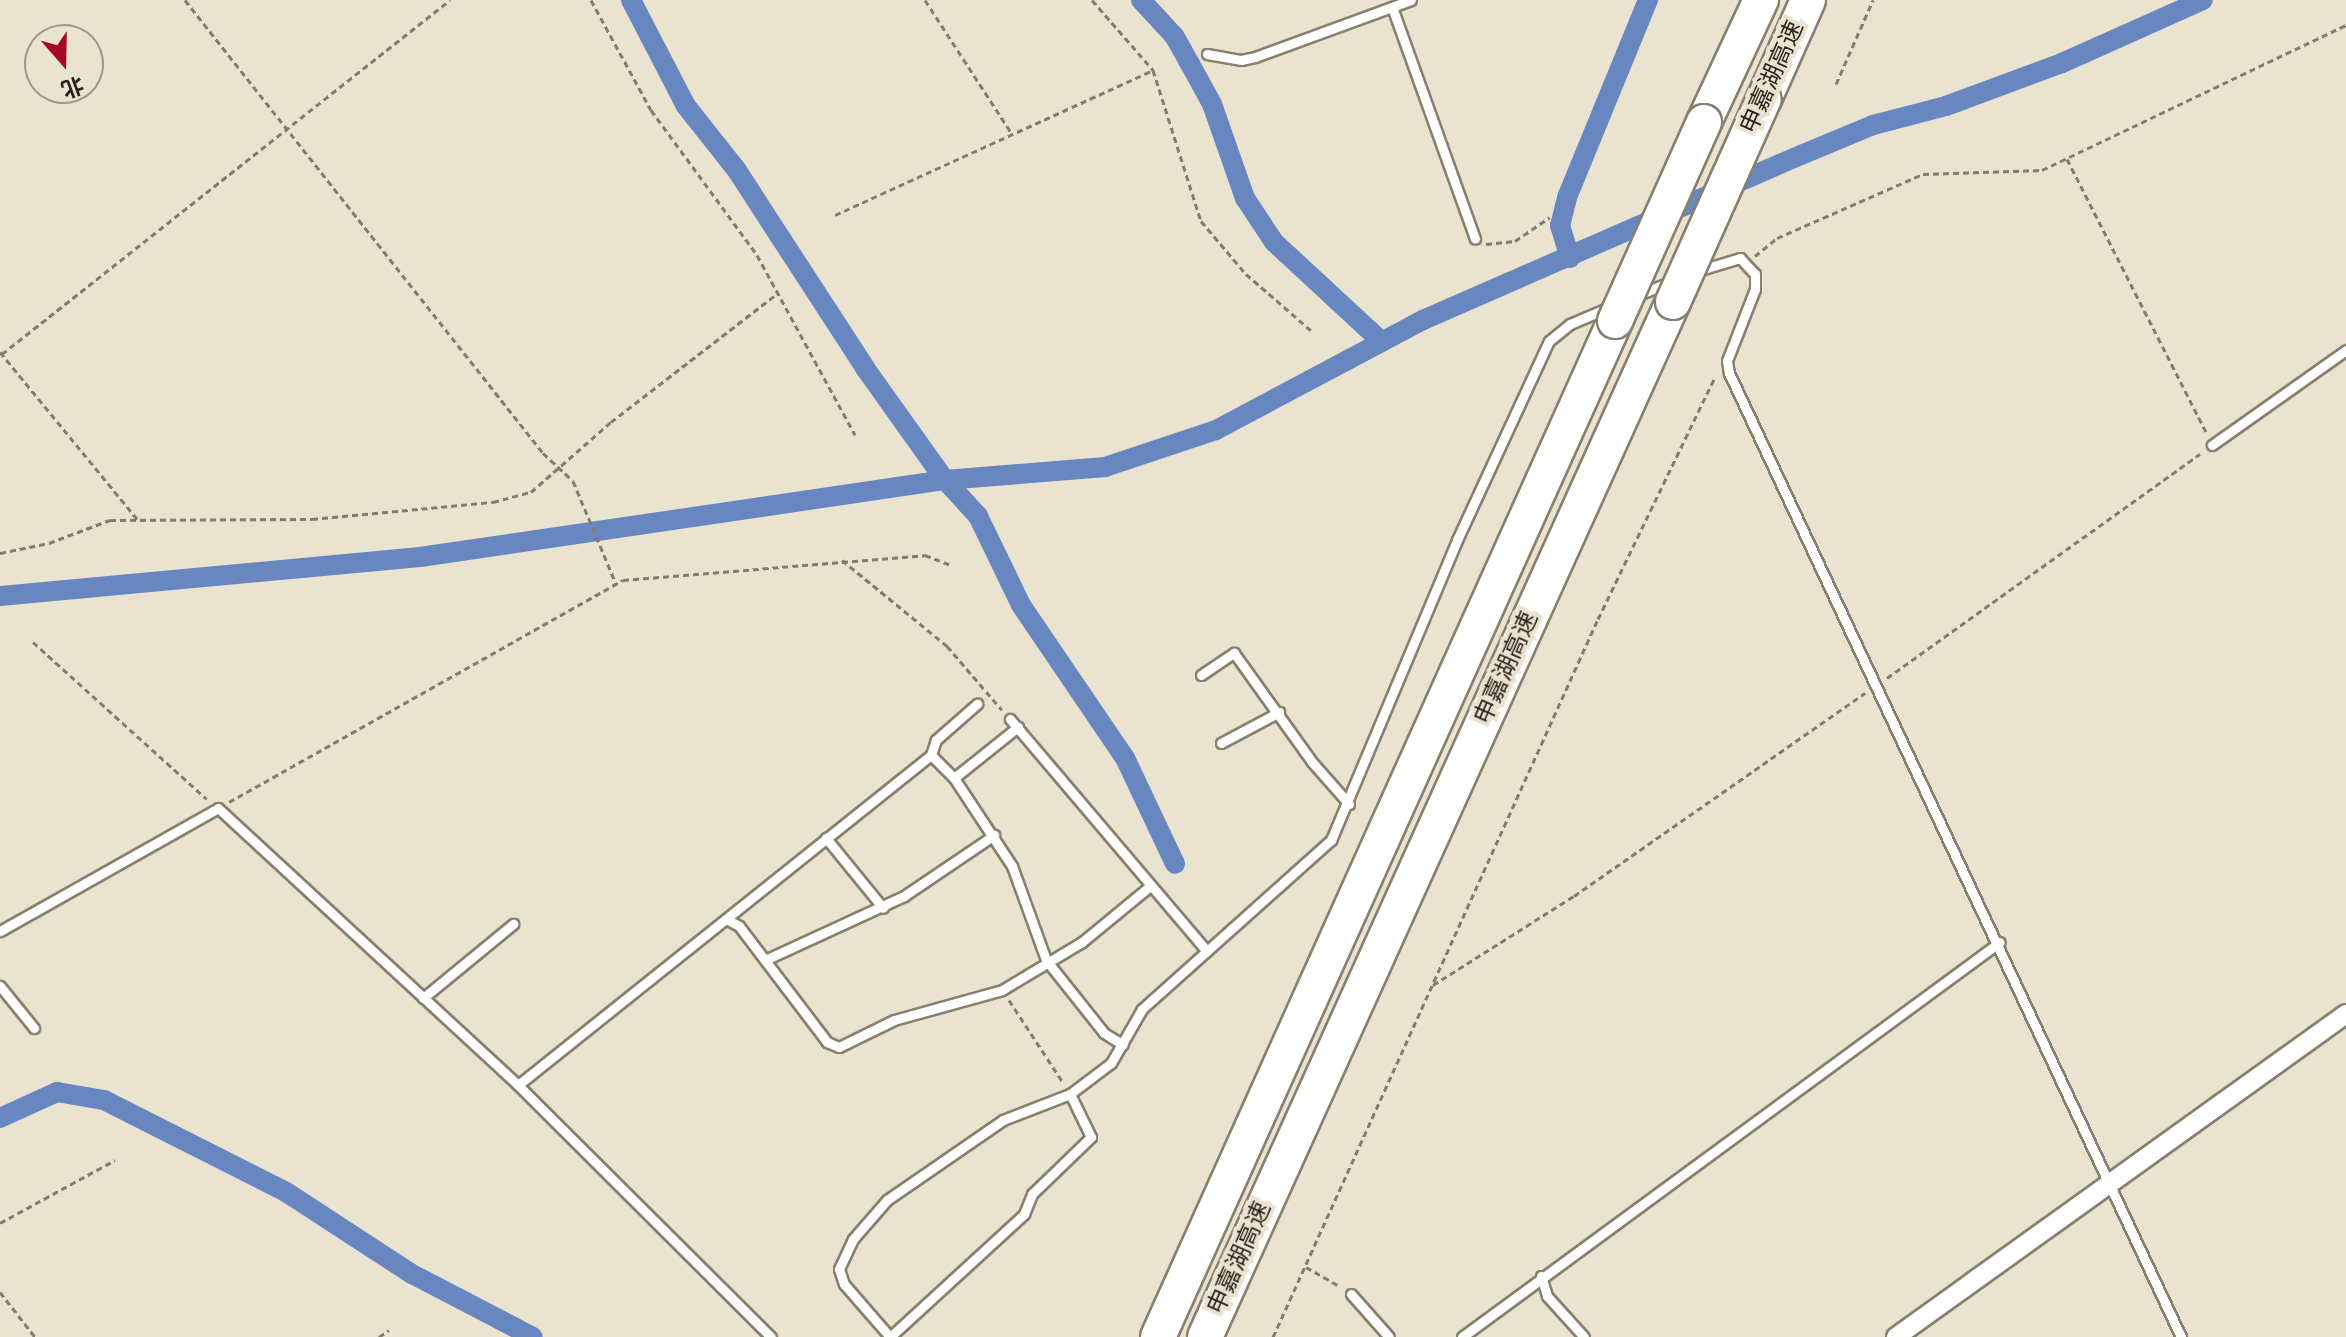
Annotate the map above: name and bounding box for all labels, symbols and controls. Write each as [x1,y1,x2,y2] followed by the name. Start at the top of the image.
[1736,17,1812,139] street label: 申嘉湖高速
[24,24,104,104] north arrow
[57,69,87,102] text: 北
[1470,608,1546,730] street label: 申嘉湖高速
[1203,1198,1279,1320] street label: 申嘉湖高速

